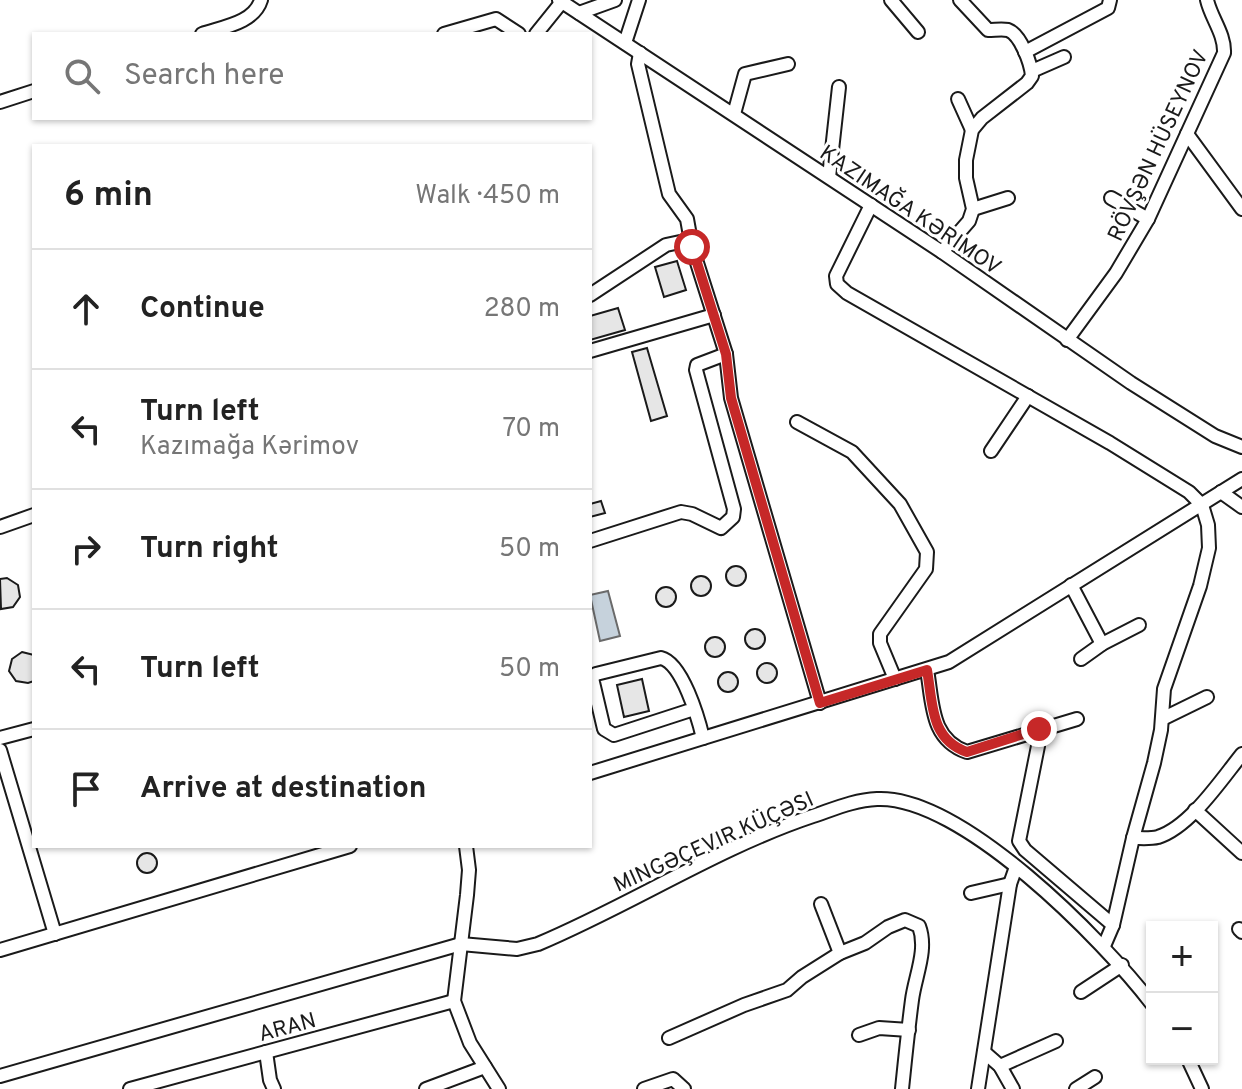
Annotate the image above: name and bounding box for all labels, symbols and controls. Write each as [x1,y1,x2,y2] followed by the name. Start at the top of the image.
[32,32,592,120] search box
[1101,45,1215,246] street label: RÖVŞƏN HÜSEYNOV
[60,54,104,98] icon: search
[124,58,284,95] text: Search here
[814,138,1007,282] street label: KAZIMAĞA KƏRIMOV
[64,175,153,218] text: 6 min
[415,180,560,213] text: Walk · 450 m
[674,229,710,265] route start
[64,287,108,331] icon: ahead
[140,291,265,328] text: Continue
[484,293,560,326] text: 280 m
[140,394,260,431] text: Turn left
[64,407,108,451] icon: left
[502,413,560,446] text: 70 m
[140,431,359,464] text: Kazımağa Kərimov
[64,527,108,571] icon: right
[140,531,278,568] text: Turn right
[499,533,560,566] text: 50 m
[64,647,108,691] icon: left
[140,651,260,688] text: Turn left
[499,653,560,686] text: 50 m
[1021,711,1057,747] route end
[64,767,108,811] icon: arrive
[140,771,426,808] text: Arrive at destination
[609,785,818,900] street label: MINGƏÇEVIR KÜÇƏSI
[1146,921,1218,1065] map controls
[1146,921,1218,993] button: +
[1146,993,1218,1065] button: −
[256,1008,319,1049] street label: ARAN

